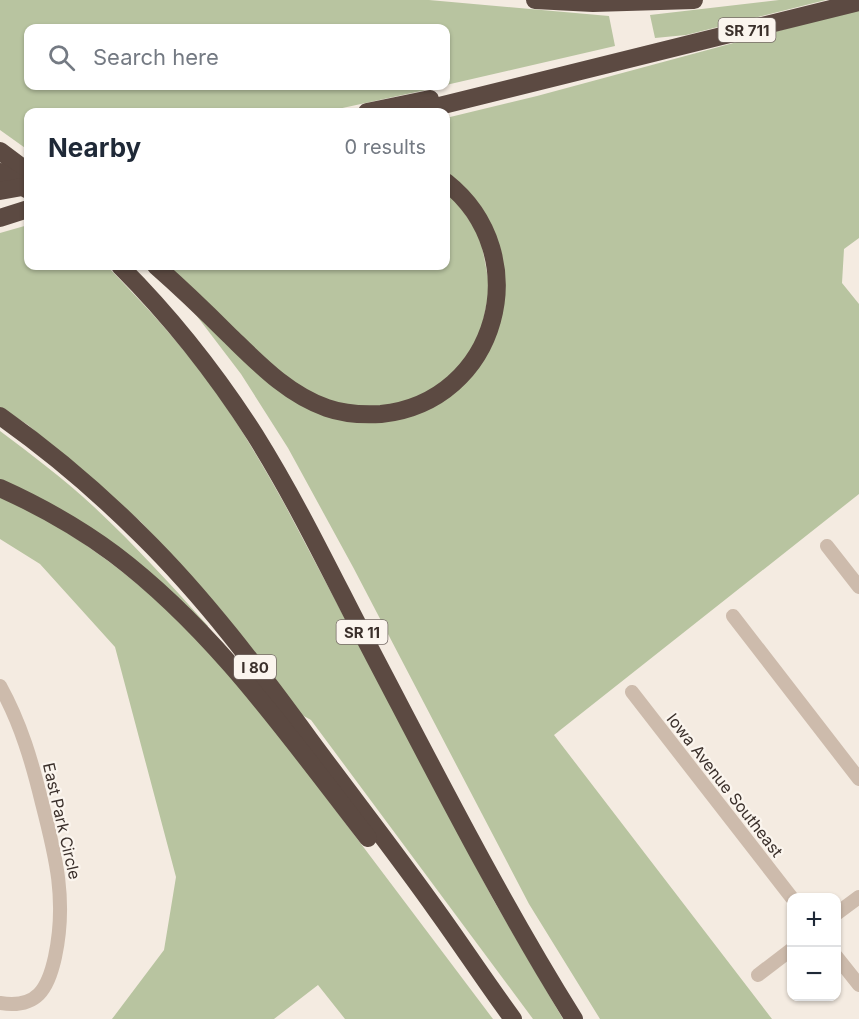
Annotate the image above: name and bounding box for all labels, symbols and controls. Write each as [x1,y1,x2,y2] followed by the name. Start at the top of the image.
[718,18,776,42] road number: SR 711
[24,24,450,90] search box
[45,41,78,74] icon: search
[93,44,219,70] text: Search here
[48,132,141,163] text: Nearby
[344,135,426,159] text: 0 results
[336,620,388,644] road number: SR 11
[234,655,276,679] road number: I 80
[663,709,787,861] street label: Iowa Avenue Southeast
[39,761,85,881] street label: East Park Circle
[787,893,841,1001] map controls
[787,893,841,947] button: +
[787,947,841,1001] button: −

